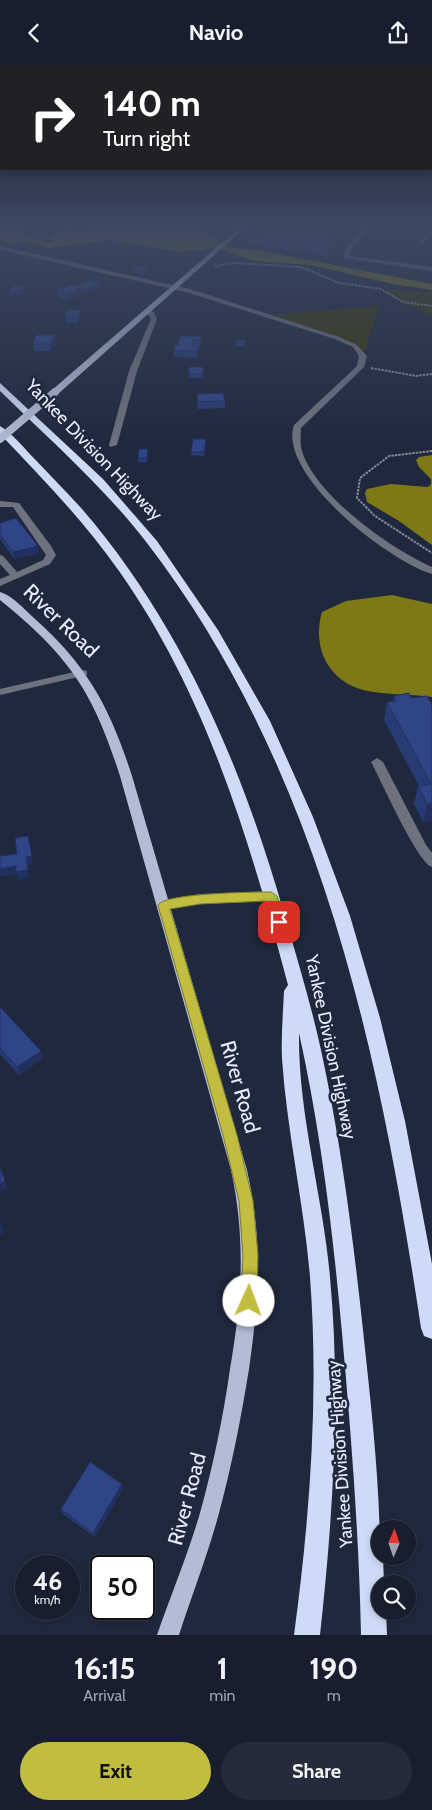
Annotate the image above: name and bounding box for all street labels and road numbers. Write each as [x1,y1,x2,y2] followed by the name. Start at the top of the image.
[20,374,167,525] street label: Yankee Division Highway
[19,579,104,663] street label: River Road
[301,952,361,1141] street label: Yankee Division Highway
[215,1038,266,1136] street label: River Road
[322,1360,358,1549] street label: Yankee Division Highway
[162,1450,211,1548] street label: River Road

